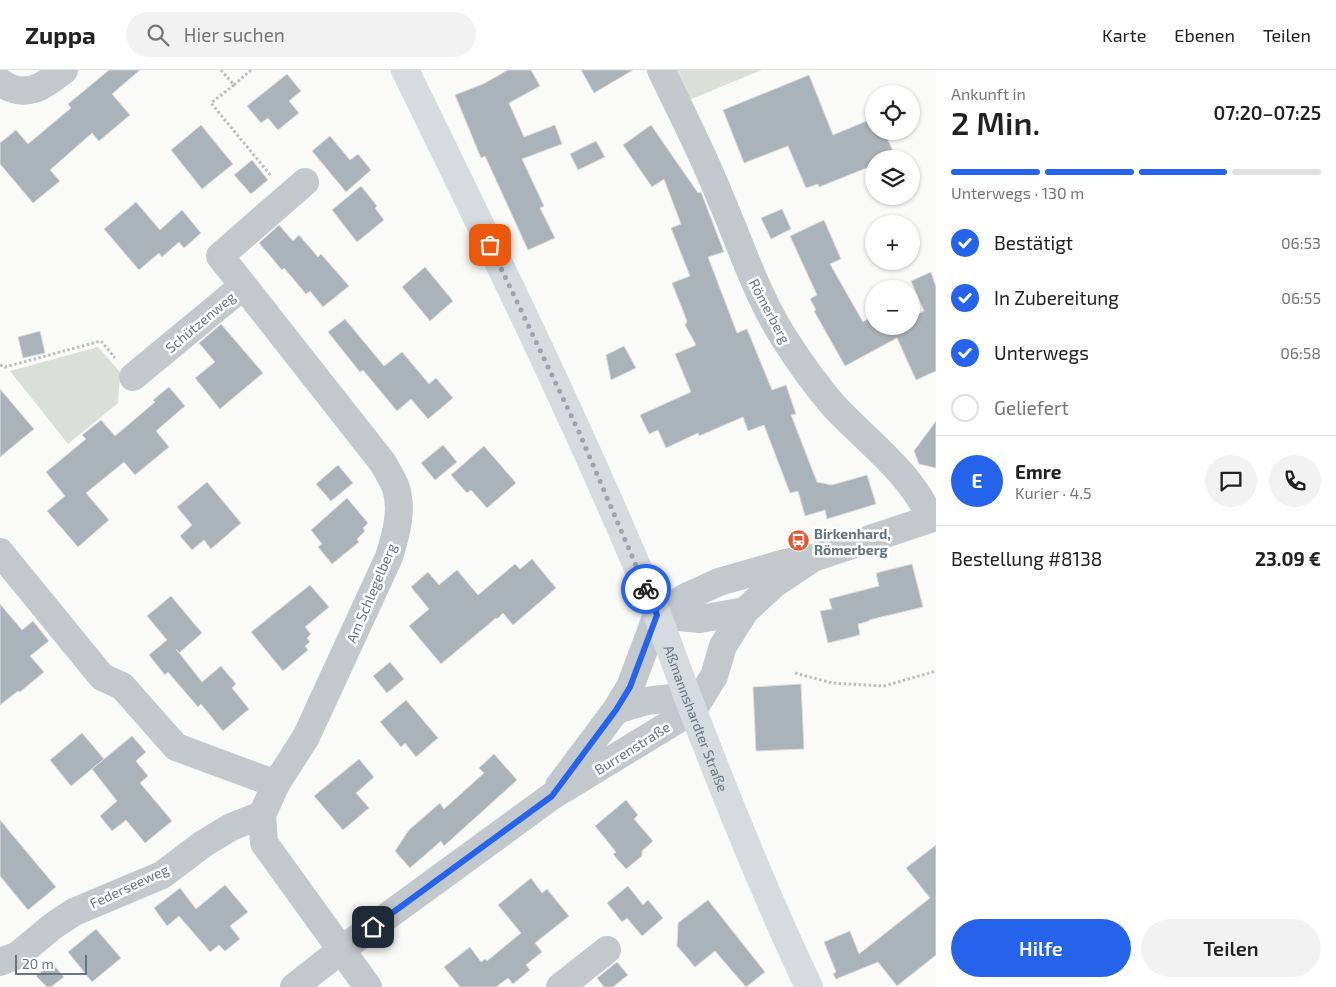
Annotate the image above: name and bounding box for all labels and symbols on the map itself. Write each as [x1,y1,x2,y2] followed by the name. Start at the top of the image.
[469,224,511,266] pin
[746,276,794,346] street label: Römerberg
[162,288,238,356] street label: Schützenweg
[814,525,891,558] place label: Birkenhard, Römerberg
[786,529,810,553] bus stop icon: Birkenhard, Römerberg
[342,540,400,646] street label: Am Schlegelberg
[621,564,671,614] courier
[661,642,732,794] street label: Aßmannshardter Straße
[591,718,673,778] street label: Burrenstraße
[87,860,171,912] street label: Federseeweg
[352,906,394,948] pin
[15,952,88,975] scale bar

